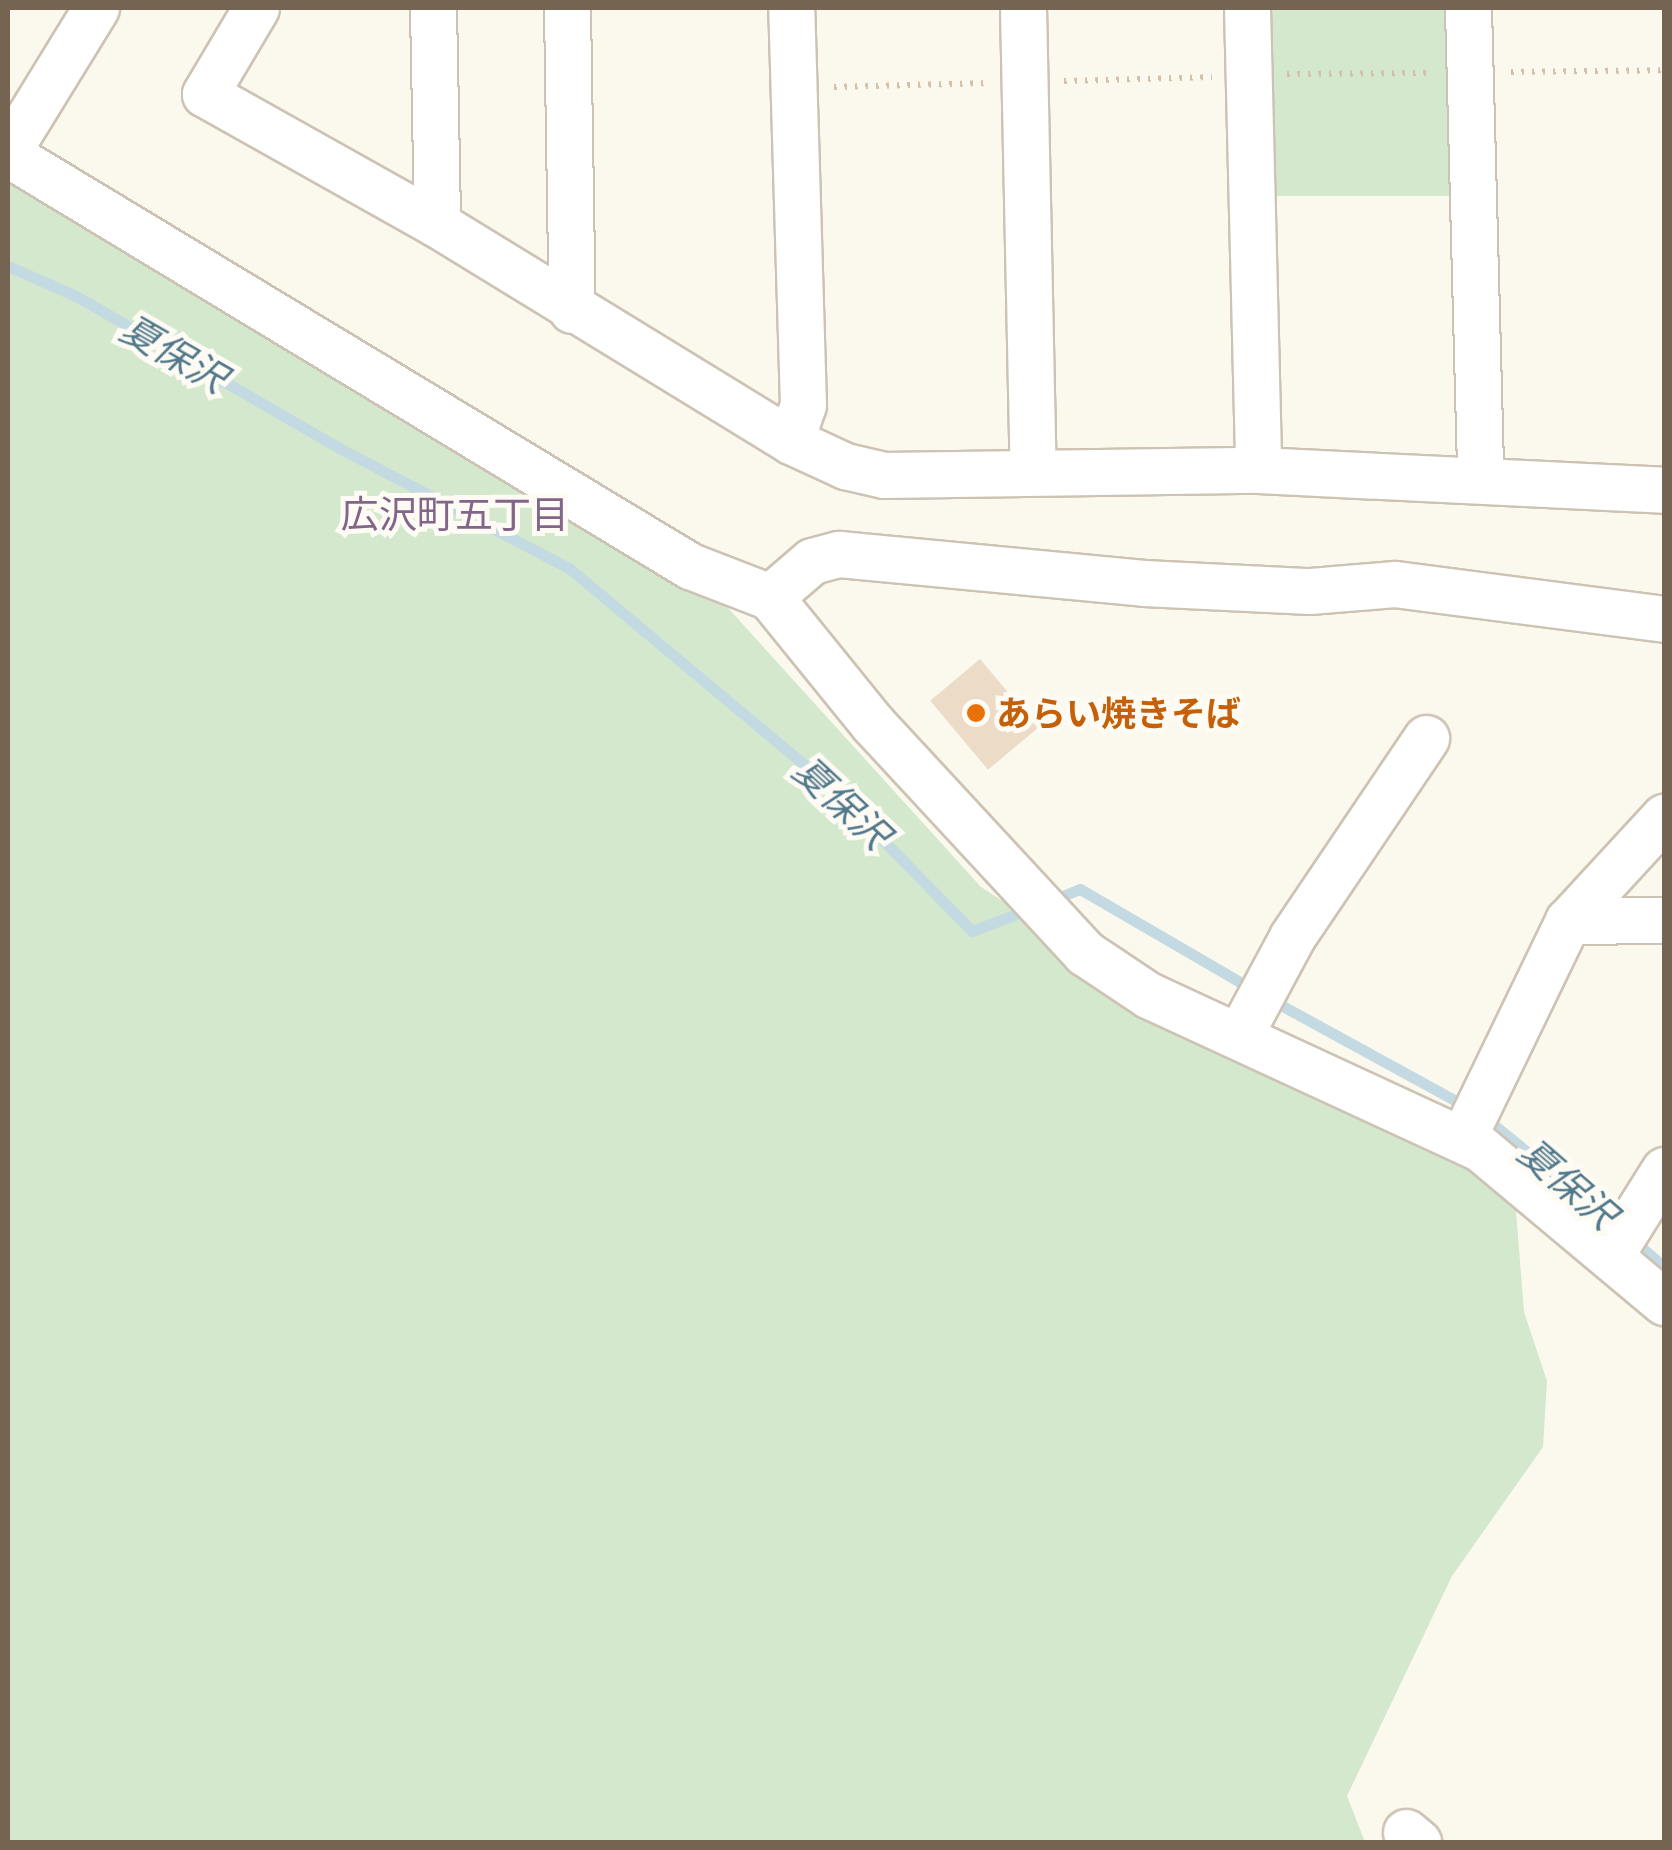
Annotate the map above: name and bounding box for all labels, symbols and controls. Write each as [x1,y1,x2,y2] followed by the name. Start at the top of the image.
[113,305,235,401] water label: 夏保沢
[341,491,569,537] district label: 広沢町五丁目
[996,692,1241,734] place label: あらい焼きそば
[965,702,987,724] marker: あらい焼きそば
[785,746,899,858] water label: 夏保沢
[1510,1128,1626,1238] water label: 夏保沢

